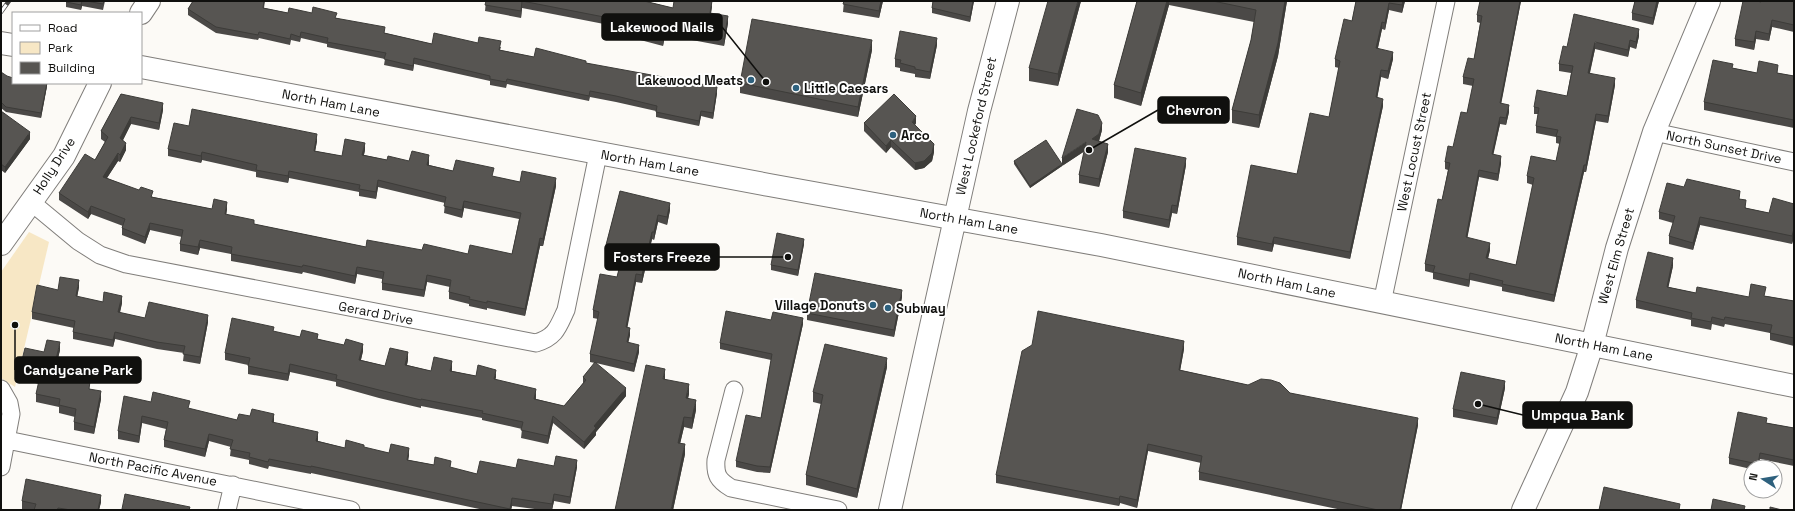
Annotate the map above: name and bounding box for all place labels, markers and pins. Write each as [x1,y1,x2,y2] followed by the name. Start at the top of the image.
[602,14,722,40] callout: Lakewood Nails
[638,72,743,89] place label: Lakewood Meats
[746,75,756,85] marker: Lakewood Meats
[804,80,888,97] place label: Little Caesars
[791,83,801,93] marker: Little Caesars
[1158,97,1229,123] callout: Chevron
[901,127,930,144] place label: Arco
[888,130,898,140] marker: Arco
[605,244,719,270] callout: Fosters Freeze
[775,297,865,314] place label: Village Donuts
[868,300,878,310] marker: Village Donuts
[896,300,946,317] place label: Subway
[883,303,893,313] marker: Subway
[15,357,141,383] callout: Candycane Park
[1523,402,1632,428] callout: Umpqua Bank

